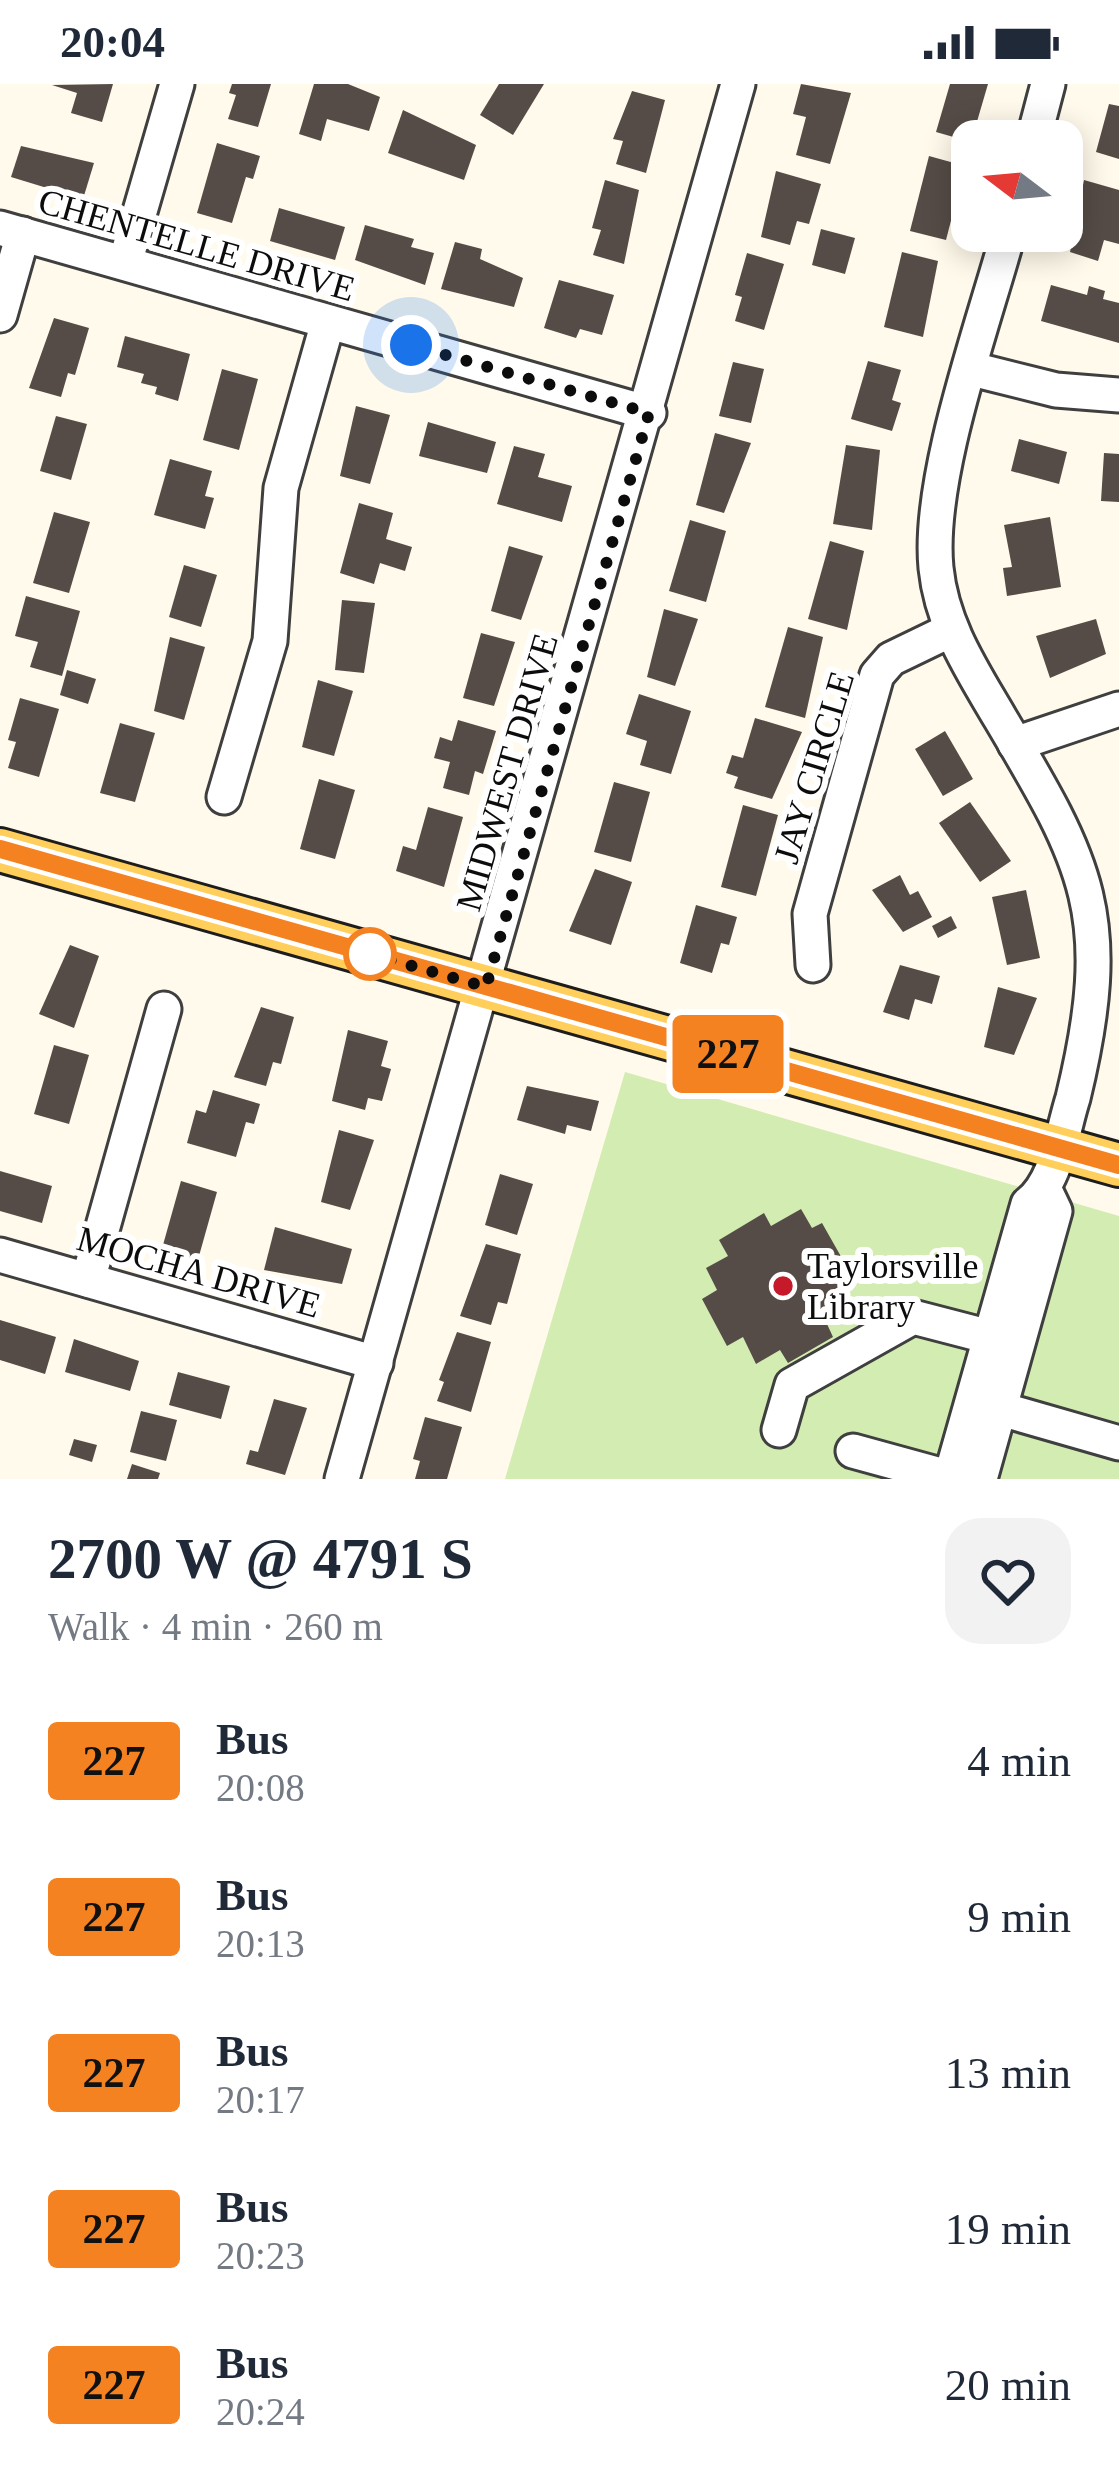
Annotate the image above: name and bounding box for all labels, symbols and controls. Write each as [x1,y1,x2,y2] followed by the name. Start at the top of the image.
[60,17,165,67] text: 20:04
[951,120,1083,252] north arrow
[951,120,1083,252] map controls
[34,181,359,309] street label: CHENTELLE DRIVE
[381,315,441,375] your location
[448,629,566,915] street label: MIDWEST DRIVE
[766,667,862,868] street label: JAY CIRCLE
[345,929,395,979] unlabelled marker
[659,1015,797,1093] line badge: 227
[697,1031,760,1077] text: 227
[73,1218,325,1326] street label: MOCHA DRIVE
[807,1246,978,1327] place label: Taylorsville Library
[770,1273,796,1299] marker: Taylorsville Library
[945,1518,1071,1644] button: heart
[48,1527,473,1590] text: 2700 W @ 4791 S
[48,1605,383,1648] text: Walk · 4 min · 260 m
[216,1714,289,1764] text: Bus
[967,1736,1071,1786] text: 4 min
[83,1738,146,1784] text: 227
[216,1766,305,1809] text: 20:08
[216,1870,289,1920] text: Bus
[967,1892,1071,1942] text: 9 min
[83,1894,146,1940] text: 227
[216,1922,305,1965] text: 20:13
[216,2026,289,2076] text: Bus
[945,2048,1071,2098] text: 13 min
[83,2050,146,2096] text: 227
[216,2078,305,2121] text: 20:17
[216,2182,289,2232] text: Bus
[945,2204,1071,2254] text: 19 min
[83,2206,146,2252] text: 227
[216,2234,305,2277] text: 20:23
[216,2338,289,2388] text: Bus
[945,2360,1071,2410] text: 20 min
[83,2362,146,2408] text: 227
[216,2390,305,2433] text: 20:24

